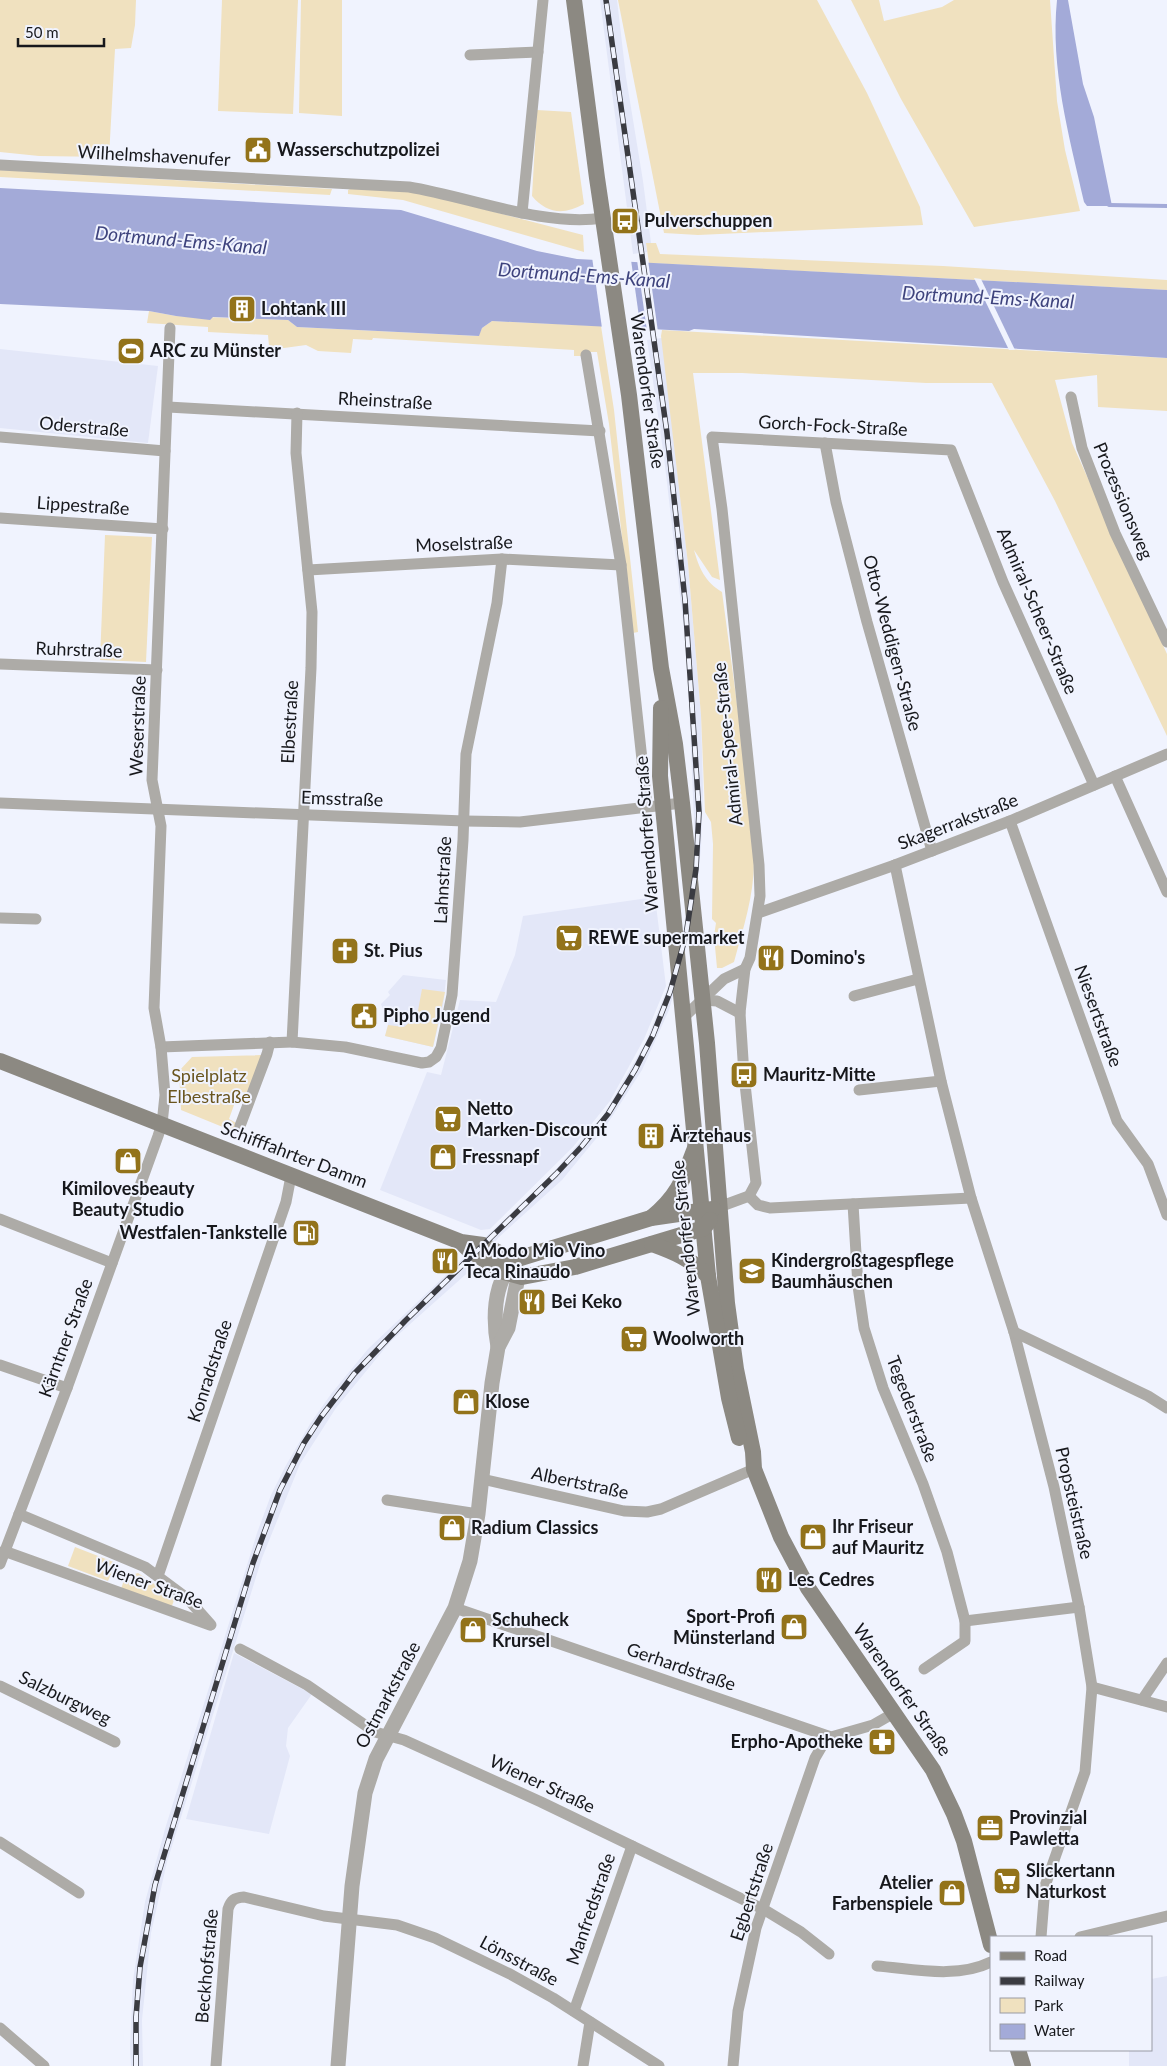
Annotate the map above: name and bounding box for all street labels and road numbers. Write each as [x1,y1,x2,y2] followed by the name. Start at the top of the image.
[77,140,231,170] street label: Wilhelmshavenufer
[626,312,670,470] street label: Warendorfer Straße
[337,387,433,413] street label: Rheinstraße
[758,410,908,440] street label: Gorch-Fock-Straße
[38,411,130,441] street label: Oderstraße
[1089,439,1158,563] street label: Prozessionsweg
[36,491,130,519] street label: Lippestraße
[993,524,1083,697] street label: Admiral-Scheer-Straße
[415,530,513,556] street label: Moselstraße
[859,552,927,733] street label: Otto-Weddigen-Straße
[35,636,123,662] street label: Ruhrstraße
[707,661,747,827] street label: Admiral-Spee-Straße
[124,675,150,777] street label: Weserstraße
[276,680,302,764] street label: Elbestraße
[630,755,662,913] street label: Warendorfer Straße
[301,786,384,810] street label: Emsstraße
[894,788,1021,854] street label: Skagerrakstraße
[429,836,455,924] street label: Lahnstraße
[1070,961,1128,1070] street label: Niesertstraße
[218,1116,371,1192] street label: Schifffahrter Damm
[666,1159,704,1317] street label: Warendorfer Straße
[33,1275,97,1400] street label: Kärntner Straße
[182,1317,236,1425] street label: Konradstraße
[883,1352,943,1465] street label: Tegederstraße
[1051,1444,1099,1561] street label: Propsteistraße
[530,1461,631,1503] street label: Albertstraße
[92,1553,207,1613] street label: Wiener Straße
[849,1619,957,1760] street label: Warendorfer Straße
[350,1637,424,1752] street label: Ostmarkstraße
[624,1637,739,1695] street label: Gerhardstraße
[16,1665,115,1729] street label: Salzburgweg
[486,1749,599,1817] street label: Wiener Straße
[725,1840,777,1943] street label: Egbertstraße
[561,1850,619,1968] street label: Manfredstraße
[190,1908,222,2024] street label: Beckhofstraße
[476,1930,563,1990] street label: Lönsstraße

